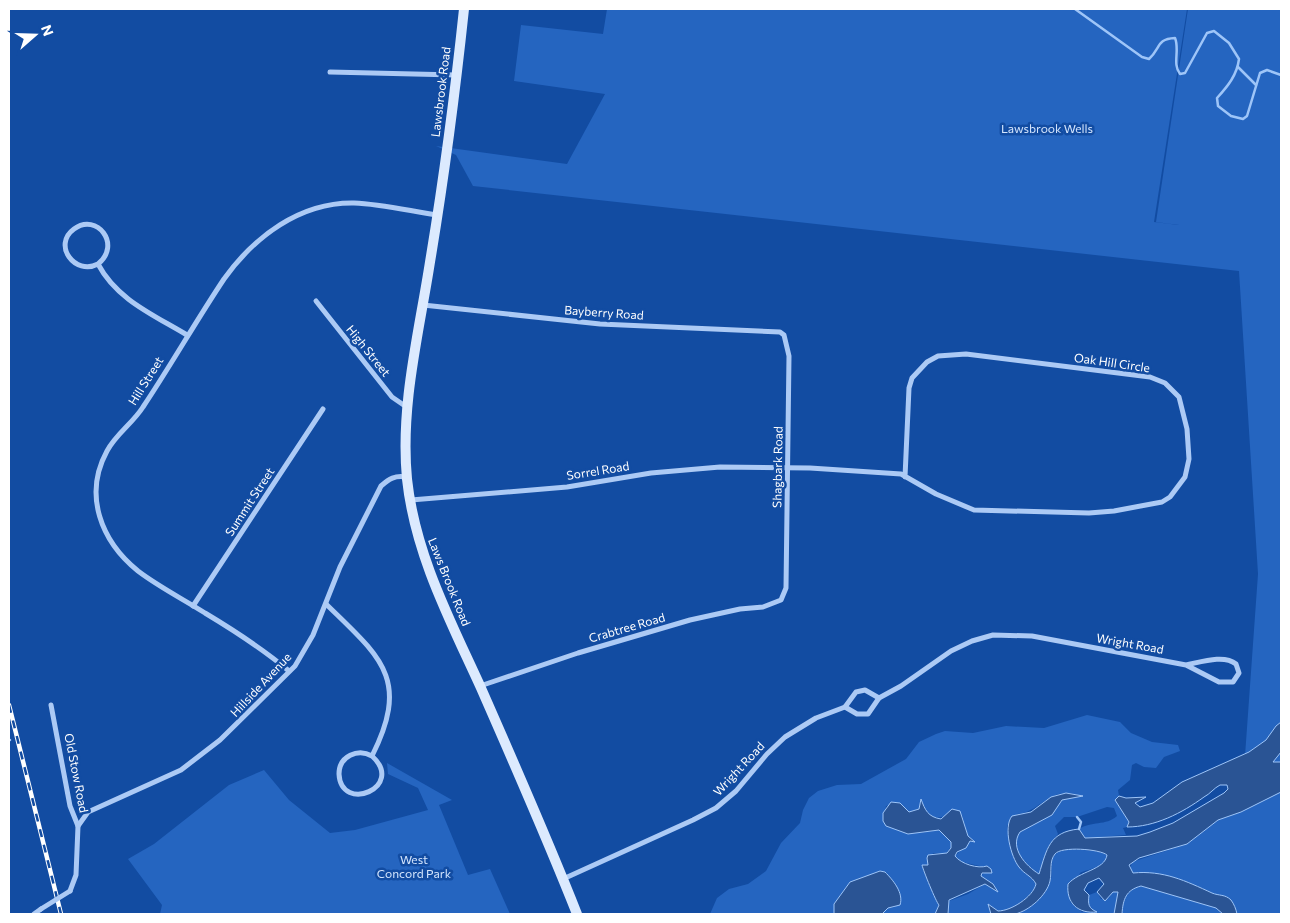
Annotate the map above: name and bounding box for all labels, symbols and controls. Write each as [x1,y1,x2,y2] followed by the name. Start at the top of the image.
[10,10,60,60] north arrow
[38,23,57,38] text: N
[428,46,453,138] street label: Lawsbrook Road
[1001,121,1093,135] park label: Lawsbrook Wells
[564,302,644,322] street label: Bayberry Road
[344,322,394,379] street label: High Street
[1073,350,1151,374] street label: Oak Hill Circle
[125,354,166,407] street label: Hill Street
[769,426,785,508] street label: Shagbark Road
[565,458,630,482] street label: Sorrel Road
[222,464,277,538] street label: Summit Street
[426,535,474,628] street label: Laws Brook Road
[587,609,667,645] street label: Crabtree Road
[1095,630,1165,656] street label: Wright Road
[227,649,293,719] street label: Hillside Avenue
[62,732,92,814] street label: Old Stow Road
[710,739,767,798] street label: Wright Road
[377,852,452,880] park label: West Concord Park

